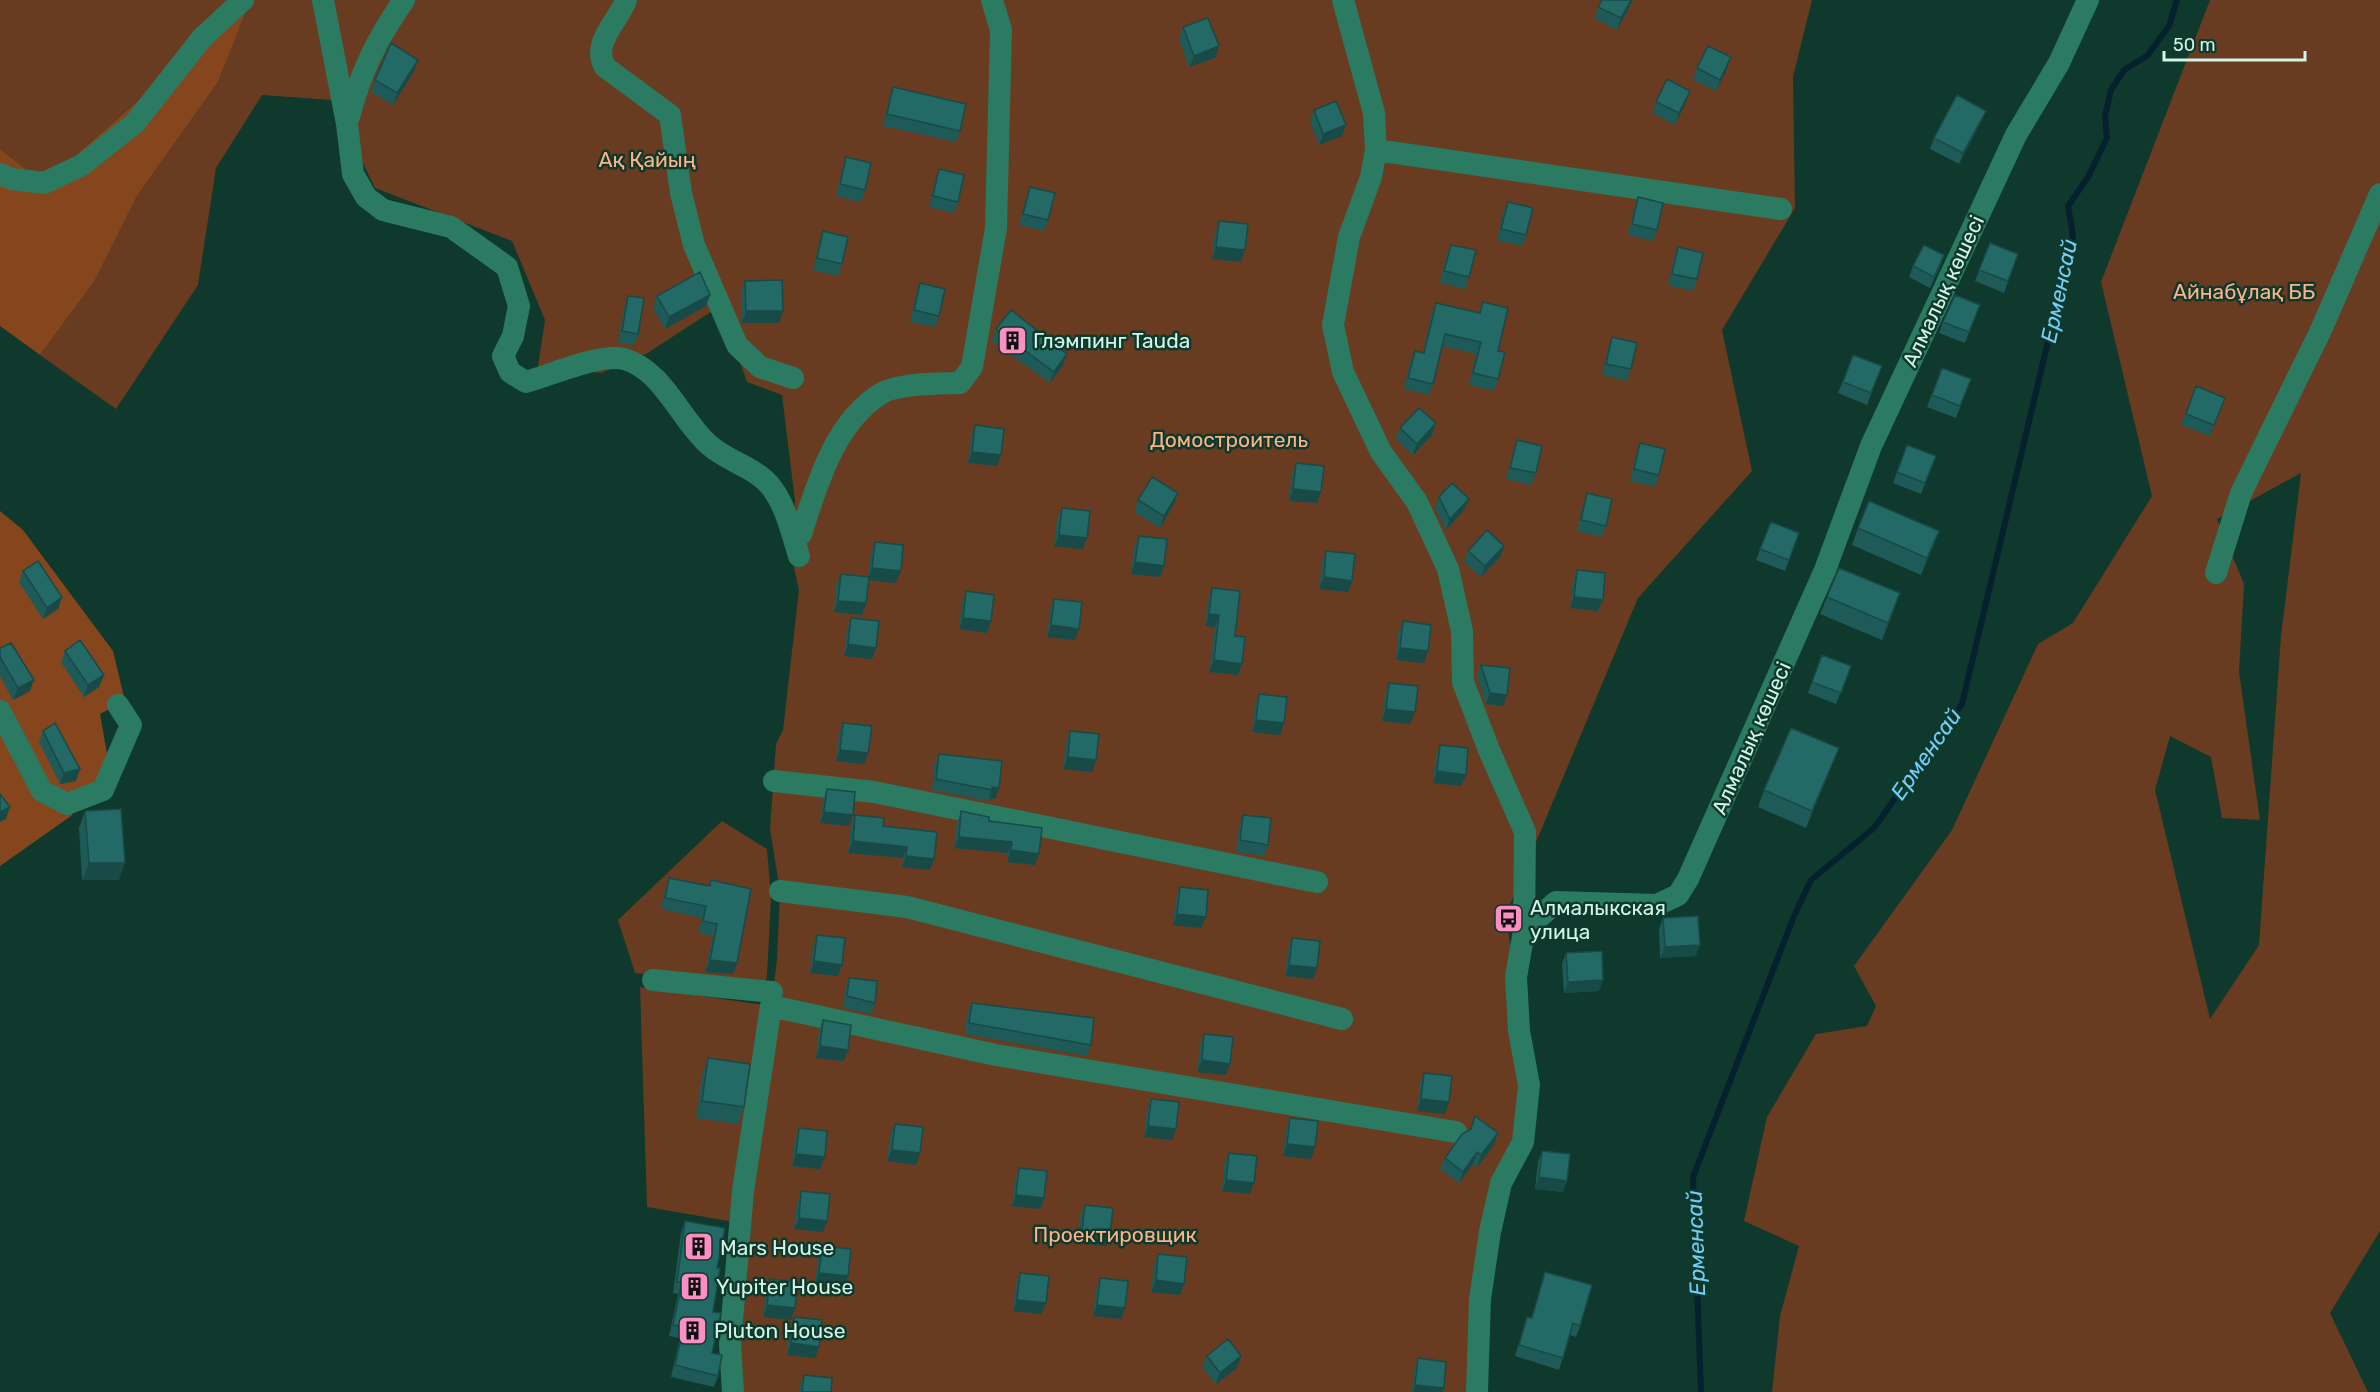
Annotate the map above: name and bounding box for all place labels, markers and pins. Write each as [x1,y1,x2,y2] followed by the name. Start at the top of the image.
[996,324,1028,356] building icon: Глэмпинг Tauda
[1033,328,1190,353] place label: Глэмпинг Tauda
[1530,895,1666,944] place label: Алмалыкская улица
[1493,903,1525,935] bus stop icon: Алмалыкская улица
[683,1231,715,1263] building icon: Mars House
[720,1235,834,1260] place label: Mars House
[679,1270,711,1302] building icon: Yupiter House
[716,1274,853,1299] place label: Yupiter House
[677,1314,709,1346] building icon: Pluton House
[714,1318,846,1343] place label: Pluton House

